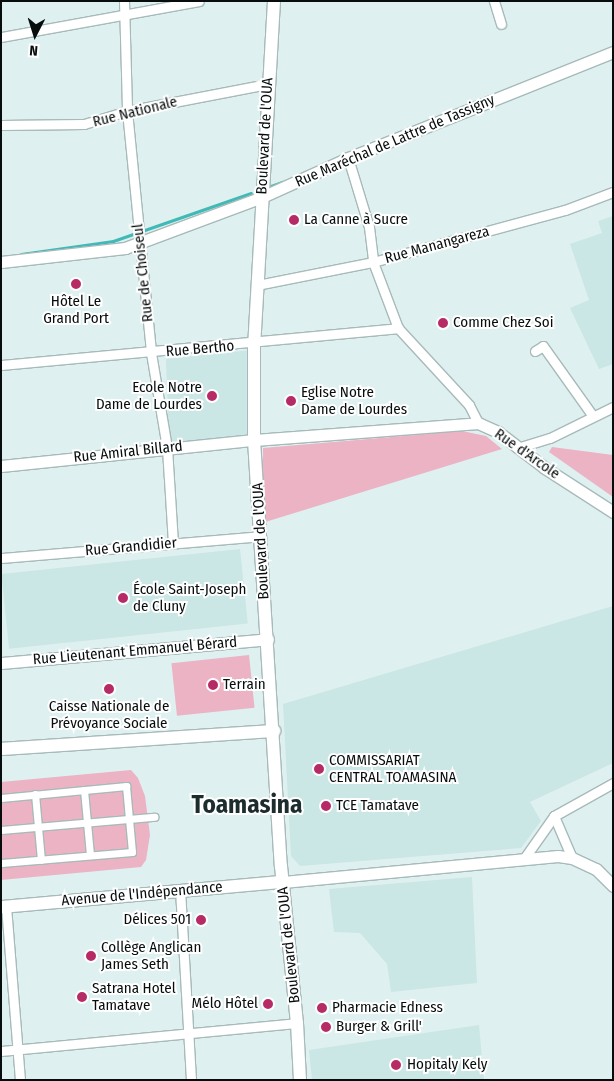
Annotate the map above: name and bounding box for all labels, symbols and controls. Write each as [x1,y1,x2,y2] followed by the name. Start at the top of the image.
[10,10,60,60] north arrow
[29,42,39,59] text: N
[253,77,277,195] street label: Boulevard de l'OUA
[293,91,497,191] street label: Rue Maréchal de Lattre de Tassigny
[91,93,179,131] street label: Rue Nationale
[304,211,408,229] place label: La Canne à Sucre
[288,214,300,226] marker: La Canne à Sucre
[383,222,491,268] street label: Rue Manangareza
[129,223,157,323] street label: Rue de Choiseul
[70,278,82,290] marker: Hôtel Le Grand Port
[43,292,109,327] place label: Hôtel Le Grand Port
[453,314,553,332] place label: Comme Chez Soi
[437,317,449,329] marker: Comme Chez Soi
[165,337,235,361] street label: Rue Bertho
[96,378,202,413] place label: Ecole Notre Dame de Lourdes
[301,383,407,418] place label: Eglise Notre Dame de Lourdes
[206,390,218,402] marker: Ecole Notre Dame de Lourdes
[285,395,297,407] marker: Eglise Notre Dame de Lourdes
[491,425,563,483] street label: Rue d'Arcole
[73,437,183,467] street label: Rue Amiral Billard
[249,482,273,600] street label: Boulevard de l'OUA
[84,534,178,560] street label: Rue Grandidier
[133,580,246,615] place label: École Saint-Joseph de Cluny
[117,592,129,604] marker: École Saint-Joseph de Cluny
[32,633,238,669] street label: Rue Lieutenant Emmanuel Bérard
[223,676,266,694] place label: Terrain
[207,679,219,691] marker: Terrain
[103,683,115,695] marker: Caisse Nationale de Prévoyance Sociale
[49,697,169,732] place label: Caisse Nationale de Prévoyance Sociale
[329,751,456,786] place label: COMMISSARIAT CENTRAL TOAMASINA
[313,763,325,775] marker: COMMISSARIAT CENTRAL TOAMASINA
[192,790,302,820] district label: Toamasina
[336,797,419,815] place label: TCE Tamatave
[320,800,332,812] marker: TCE Tamatave
[61,878,223,910] street label: Avenue de l'Indépendance
[274,886,304,1004] street label: Boulevard de l'OUA
[123,911,191,929] place label: Délices 501
[195,914,207,926] marker: Délices 501
[101,938,201,973] place label: Collège Anglican James Seth
[85,950,97,962] marker: Collège Anglican James Seth
[92,979,176,1014] place label: Satrana Hotel Tamatave
[76,991,88,1003] marker: Satrana Hotel Tamatave
[192,995,258,1013] place label: Mélo Hôtel
[262,998,274,1010] marker: Mélo Hôtel
[332,999,443,1017] place label: Pharmacie Edness
[316,1002,328,1014] marker: Pharmacie Edness
[336,1018,422,1036] place label: Burger & Grill'
[320,1021,332,1033] marker: Burger & Grill'
[407,1056,487,1074] place label: Hopitaly Kely
[389,1058,403,1072] marker: Hopitaly Kely

